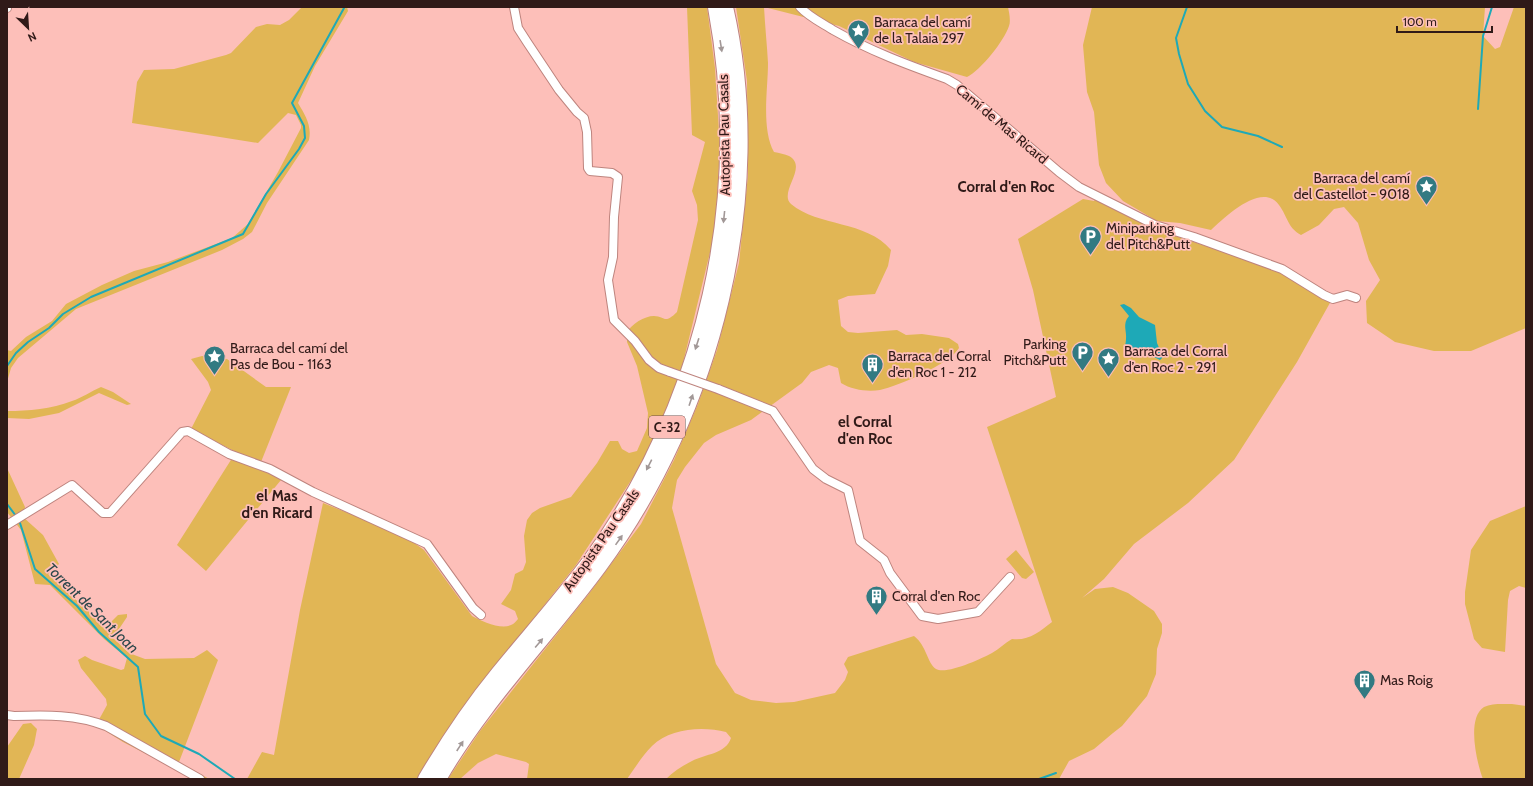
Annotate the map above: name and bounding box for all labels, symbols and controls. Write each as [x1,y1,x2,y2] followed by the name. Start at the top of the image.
[8,8,48,48] north arrow
[1397,8,1492,34] scale bar
[874,13,971,47] place label: Barraca del camí de la Talaia 297
[1403,14,1437,29] text: 100 m
[845,17,871,50] place icon: Barraca del camí de la Talaia 297
[26,29,39,45] text: N
[718,39,724,52] one-way arrow
[714,74,734,196] street label: Autopista Pau Casals
[952,80,1052,168] street label: Camí de Mas Ricard
[1294,169,1410,203] place label: Barraca del camí del Castellot - 9018
[1413,173,1439,206] place icon: Barraca del camí del Castellot - 9018
[957,178,1055,196] district label: Corral d'en Roc
[720,211,727,223] one-way arrow
[1106,219,1190,253] place label: Miniparking del Pitch&Putt
[1077,223,1103,256] parking icon: Miniparking del Pitch&Putt
[1003,335,1067,369] place label: Parking Pitch&Putt
[694,338,700,350] one-way arrow
[230,339,349,373] place label: Barraca del camí del Pas de Bou - 1163
[1069,339,1095,372] parking icon: Parking Pitch&Putt
[1124,342,1228,376] place label: Barraca del Corral d’en Roc 2 - 291
[201,343,227,376] place icon: Barraca del camí del Pas de Bou - 1163
[1096,346,1122,379] place icon: Barraca del Corral d’en Roc 2 - 291
[888,347,992,381] place label: Barraca del Corral d’en Roc 1 - 212
[860,351,886,384] building icon: Barraca del Corral d’en Roc 1 - 212
[688,394,694,406] one-way arrow
[838,413,893,448] district label: el Corral d'en Roc
[649,416,685,438] road number: C-32
[646,459,652,470] one-way arrow
[559,485,643,595] street label: Autopista Pau Casals
[242,487,312,522] district label: el Mas d'en Ricard
[614,535,622,545] one-way arrow
[42,559,142,657] water label: Torrent de Sant Joan
[863,583,889,616] building icon: Corral d'en Roc
[892,587,980,605] place label: Corral d'en Roc
[534,637,543,648] one-way arrow
[1351,667,1377,700] building icon: Mas Roig
[1380,671,1434,689] place label: Mas Roig
[456,740,463,752] one-way arrow

